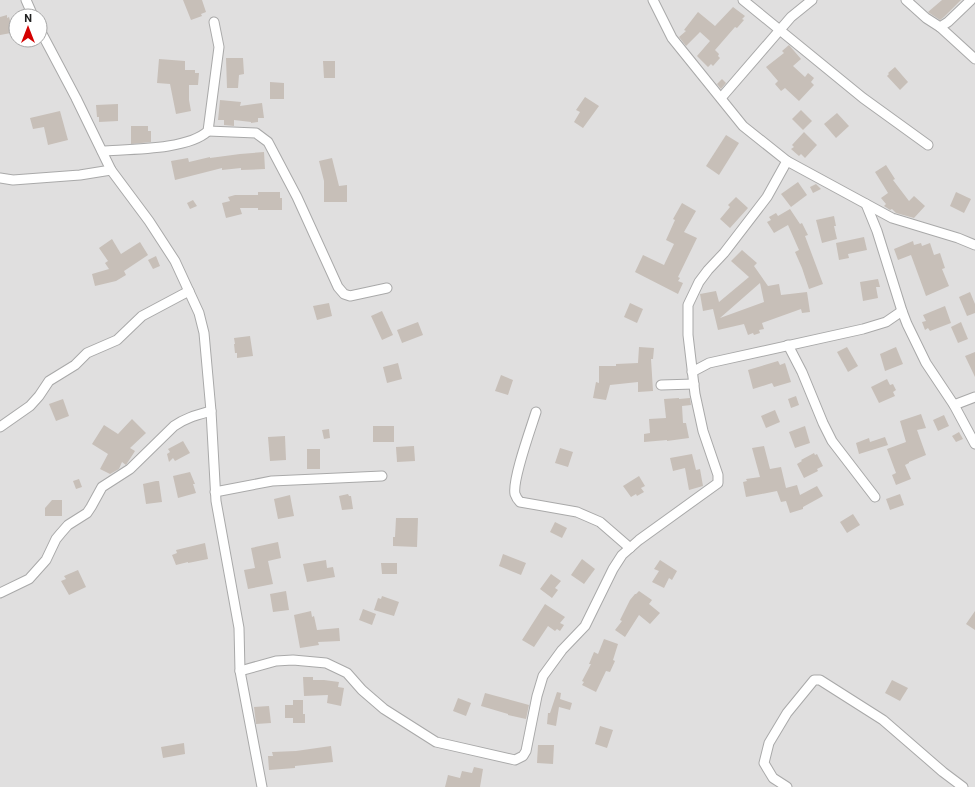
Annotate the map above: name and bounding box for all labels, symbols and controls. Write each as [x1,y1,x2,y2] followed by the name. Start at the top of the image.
[8,8,48,48] north arrow
[24,12,32,25] text: N

